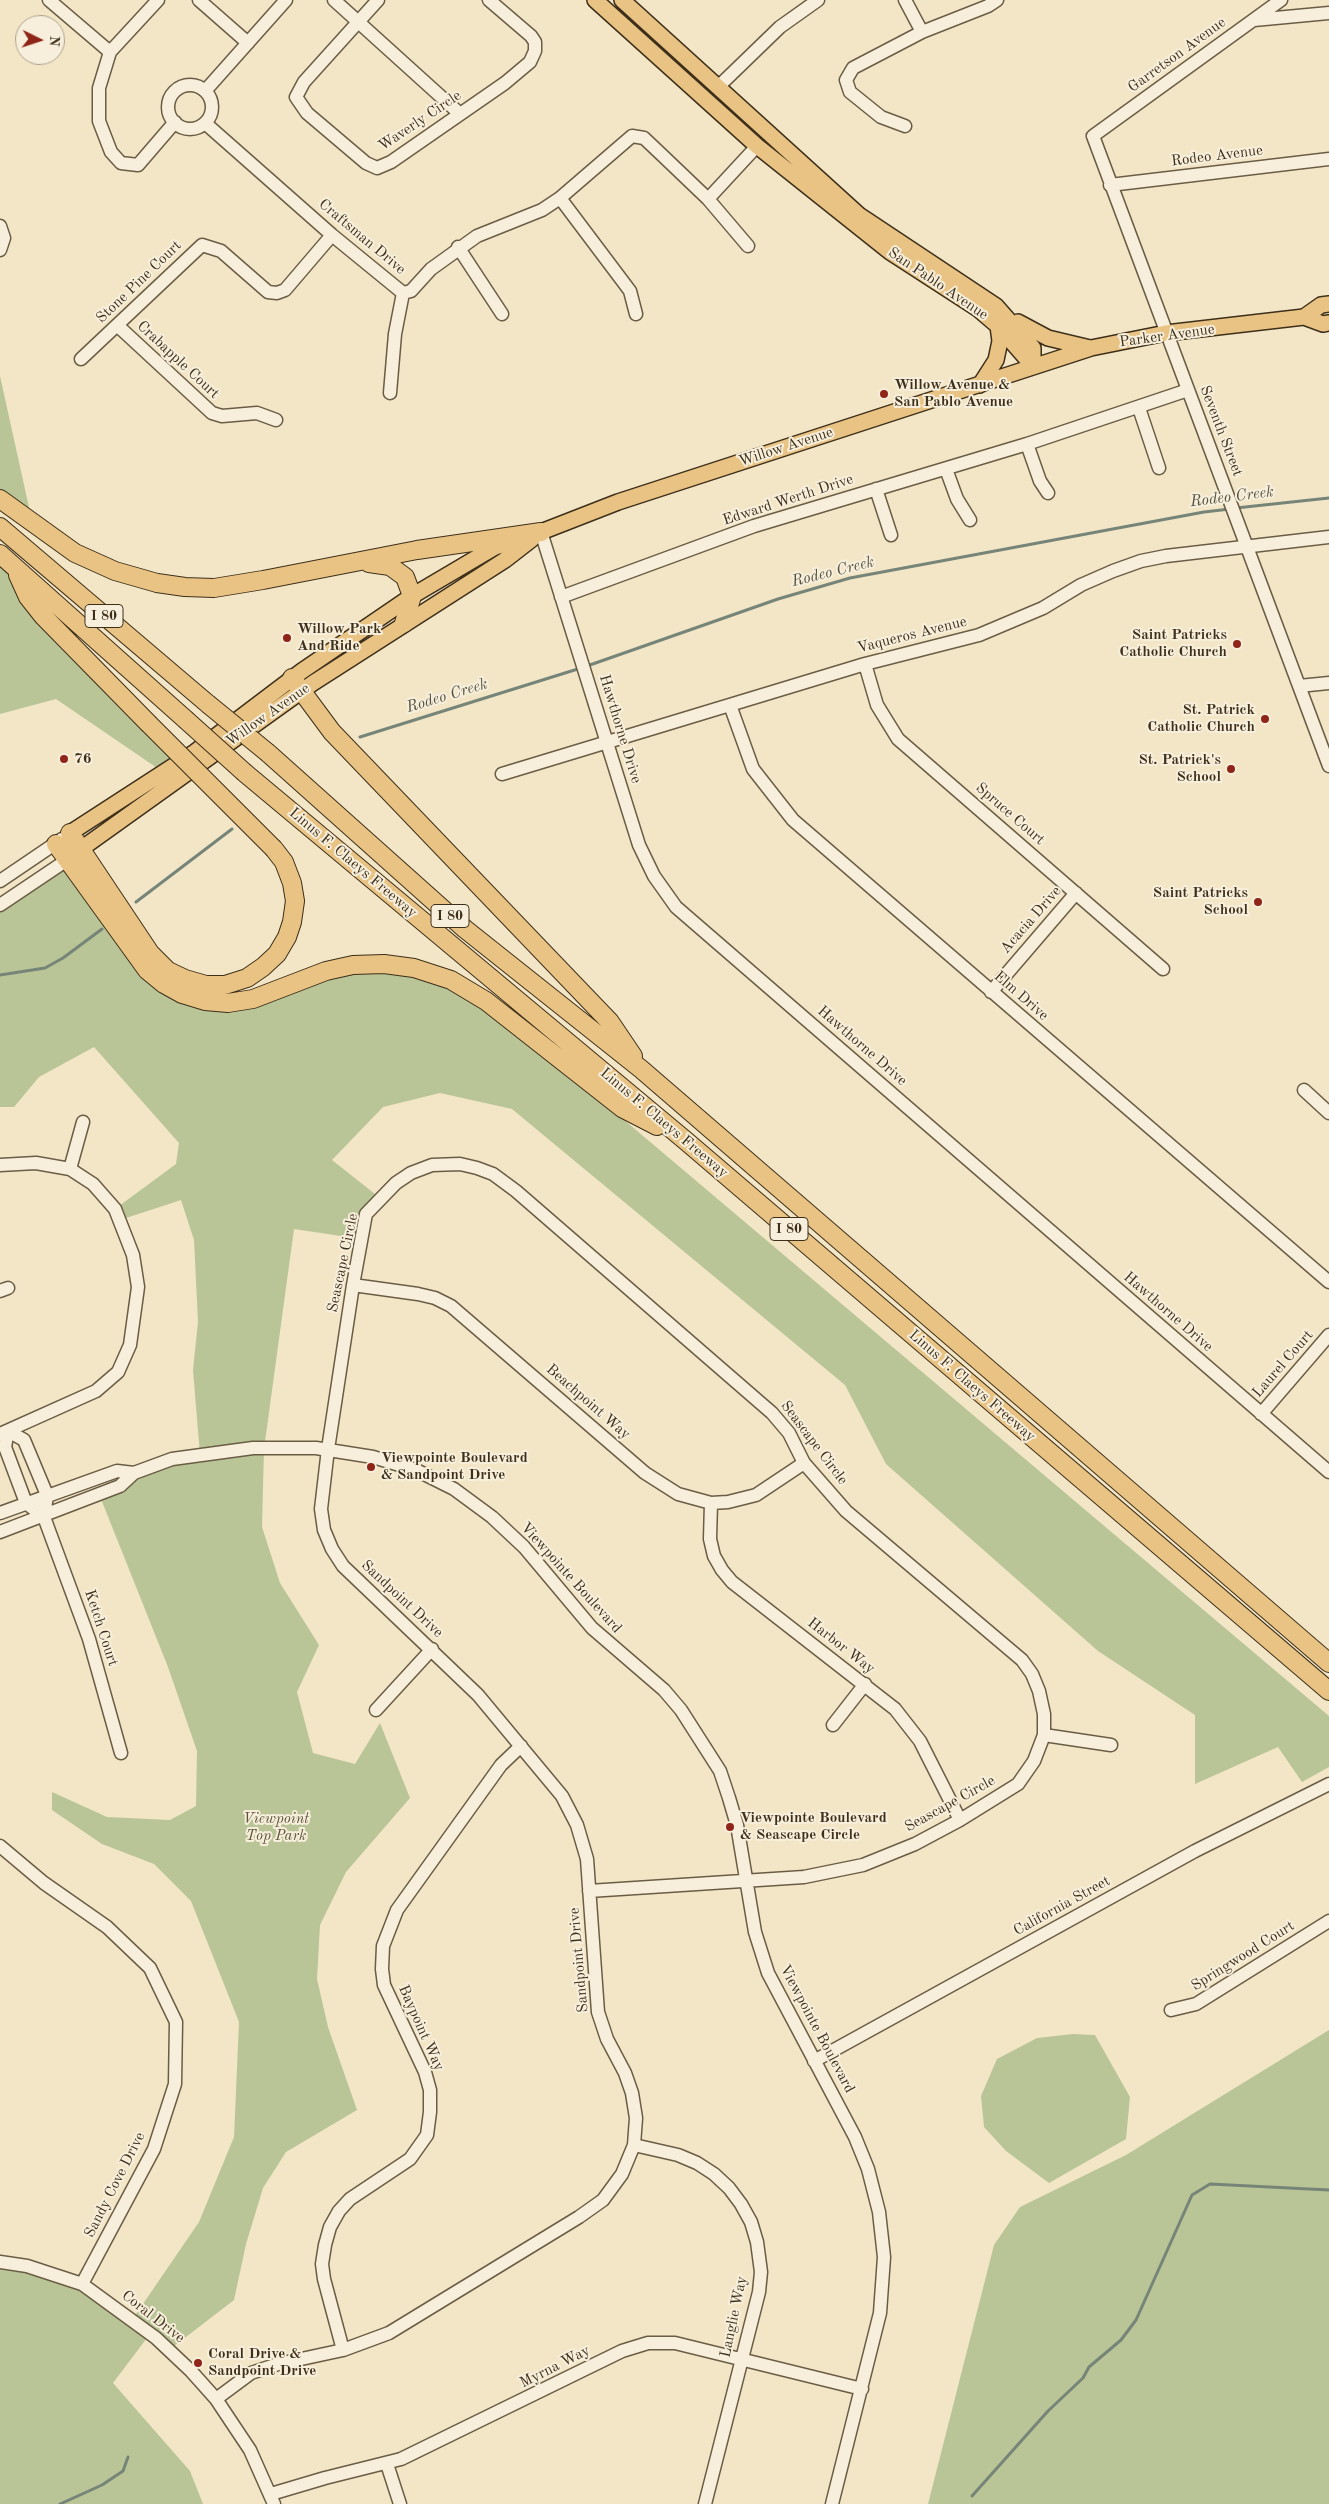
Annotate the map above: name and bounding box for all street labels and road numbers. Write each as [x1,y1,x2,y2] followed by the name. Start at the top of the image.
[1125,13,1229,97] street label: Garretson Avenue
[375,87,465,155] street label: Waverly Circle
[1170,141,1264,171] street label: Rodeo Avenue
[315,195,409,279] street label: Craftsman Drive
[93,237,185,327] street label: Stone Pine Court
[884,244,992,324] street label: San Pablo Avenue
[133,317,223,403] street label: Crabapple Court
[1118,320,1216,352] street label: Parker Avenue
[1195,383,1247,479] street label: Seventh Street
[737,423,835,471] street label: Willow Avenue
[720,470,856,530] street label: Edward Werth Drive
[85,604,123,628] road number: I 80
[855,613,969,657] street label: Vaqueros Avenue
[595,672,645,786] street label: Hawthorne Drive
[223,679,313,751] street label: Willow Avenue
[972,779,1048,849] street label: Spruce Court
[285,804,421,922] street label: Linus F. Claeys Freeway
[997,883,1065,957] street label: Acacia Drive
[431,904,469,928] road number: I 80
[990,967,1052,1025] street label: Elm Drive
[814,1002,910,1090] street label: Hawthorne Drive
[596,1064,732,1182] street label: Linus F. Claeys Freeway
[324,1212,362,1314] street label: Seascape Circle
[770,1218,808,1240] road number: I 80
[1120,1268,1216,1356] street label: Hawthorne Drive
[905,1326,1039,1446] street label: Linus F. Claeys Freeway
[1249,1327,1317,1401] street label: Laurel Court
[542,1360,634,1444] street label: Beachpoint Way
[777,1397,851,1489] street label: Seascape Circle
[517,1519,625,1637] street label: Viewpointe Boulevard
[357,1556,447,1642] street label: Sandpoint Drive
[80,1588,122,1668] street label: Ketch Court
[804,1614,878,1678] street label: Harbor Way
[902,1772,998,1836] street label: Seascape Circle
[1011,1872,1113,1940] street label: California Street
[565,1907,593,2013] street label: Sandpoint Drive
[1188,1917,1298,1995] street label: Springwood Court
[776,1962,858,2096] street label: Viewpointe Boulevard
[394,1982,448,2074] street label: Baypoint Way
[81,2129,149,2241] street label: Sandy Cove Drive
[717,2275,751,2359] street label: Langlie Way
[118,2287,188,2347] street label: Coral Drive
[517,2342,593,2392] street label: Myrna Way

